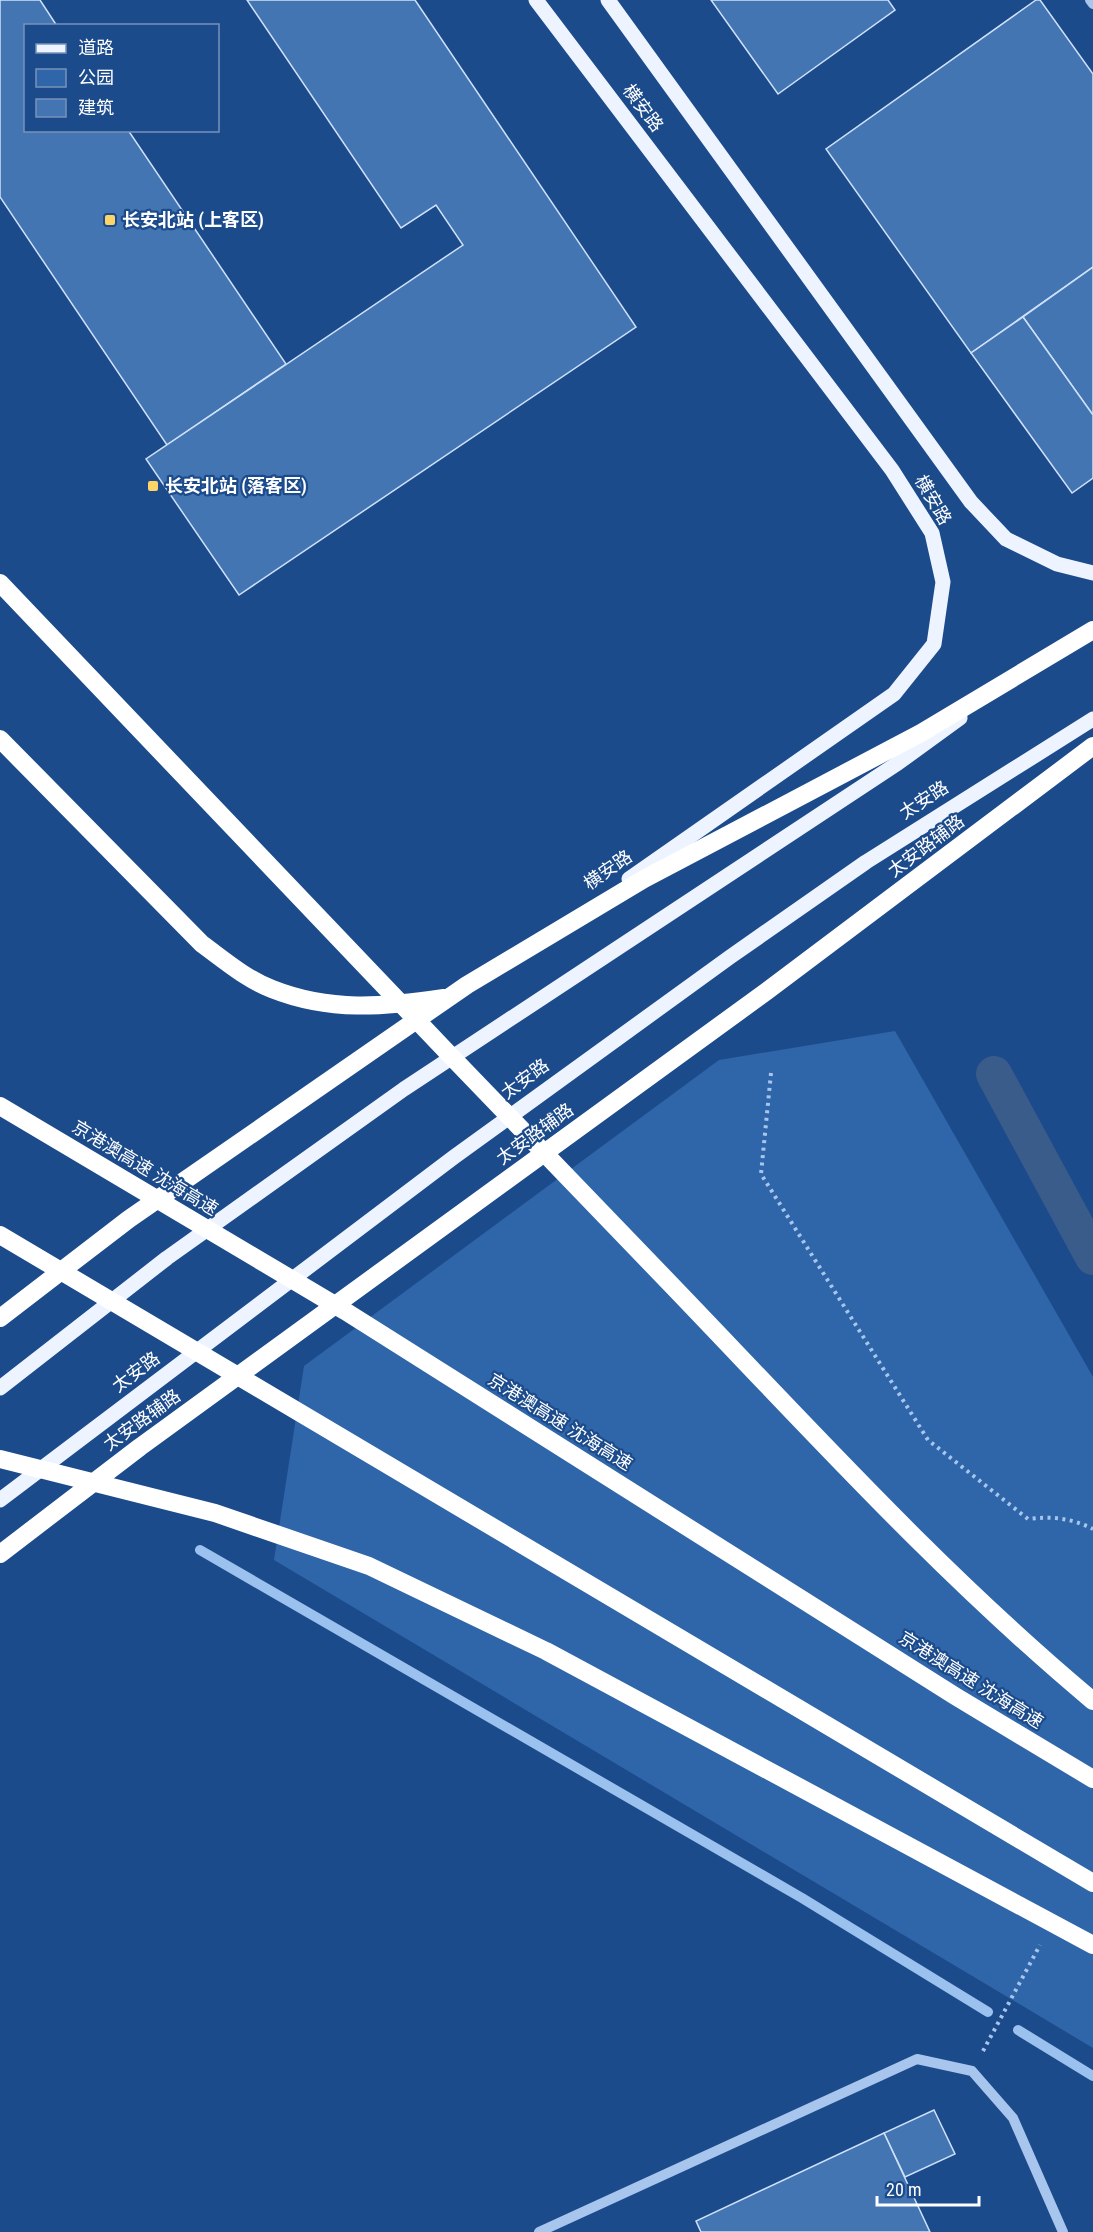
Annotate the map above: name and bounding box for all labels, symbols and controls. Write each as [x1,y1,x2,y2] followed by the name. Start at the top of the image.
[24,24,219,132] legend
[78,37,114,58] text: 道路
[78,67,114,88] text: 公园
[619,80,668,136] street label: 横安路
[78,97,114,118] text: 建筑
[122,209,264,231] place label: 长安北站 (上客区)
[103,213,117,227] marker: 长安北站 (上客区)
[911,471,956,528] street label: 横安路
[165,475,307,497] place label: 长安北站 (落客区)
[146,479,160,493] marker: 长安北站 (落客区)
[895,776,952,823] street label: 太安路
[883,810,968,881] street label: 太安路辅路
[580,846,636,894] street label: 横安路
[497,1054,553,1103] street label: 太安路
[492,1099,577,1169] street label: 太安路辅路
[69,1116,222,1219] street label: 京港澳高速 沈海高速
[108,1347,164,1396] street label: 太安路
[484,1369,636,1475] street label: 京港澳高速 沈海高速
[99,1385,184,1455] street label: 太安路辅路
[895,1627,1047,1733] street label: 京港澳高速 沈海高速
[877,2169,979,2207] scale bar
[886,2179,921,2200] text: 20 m

